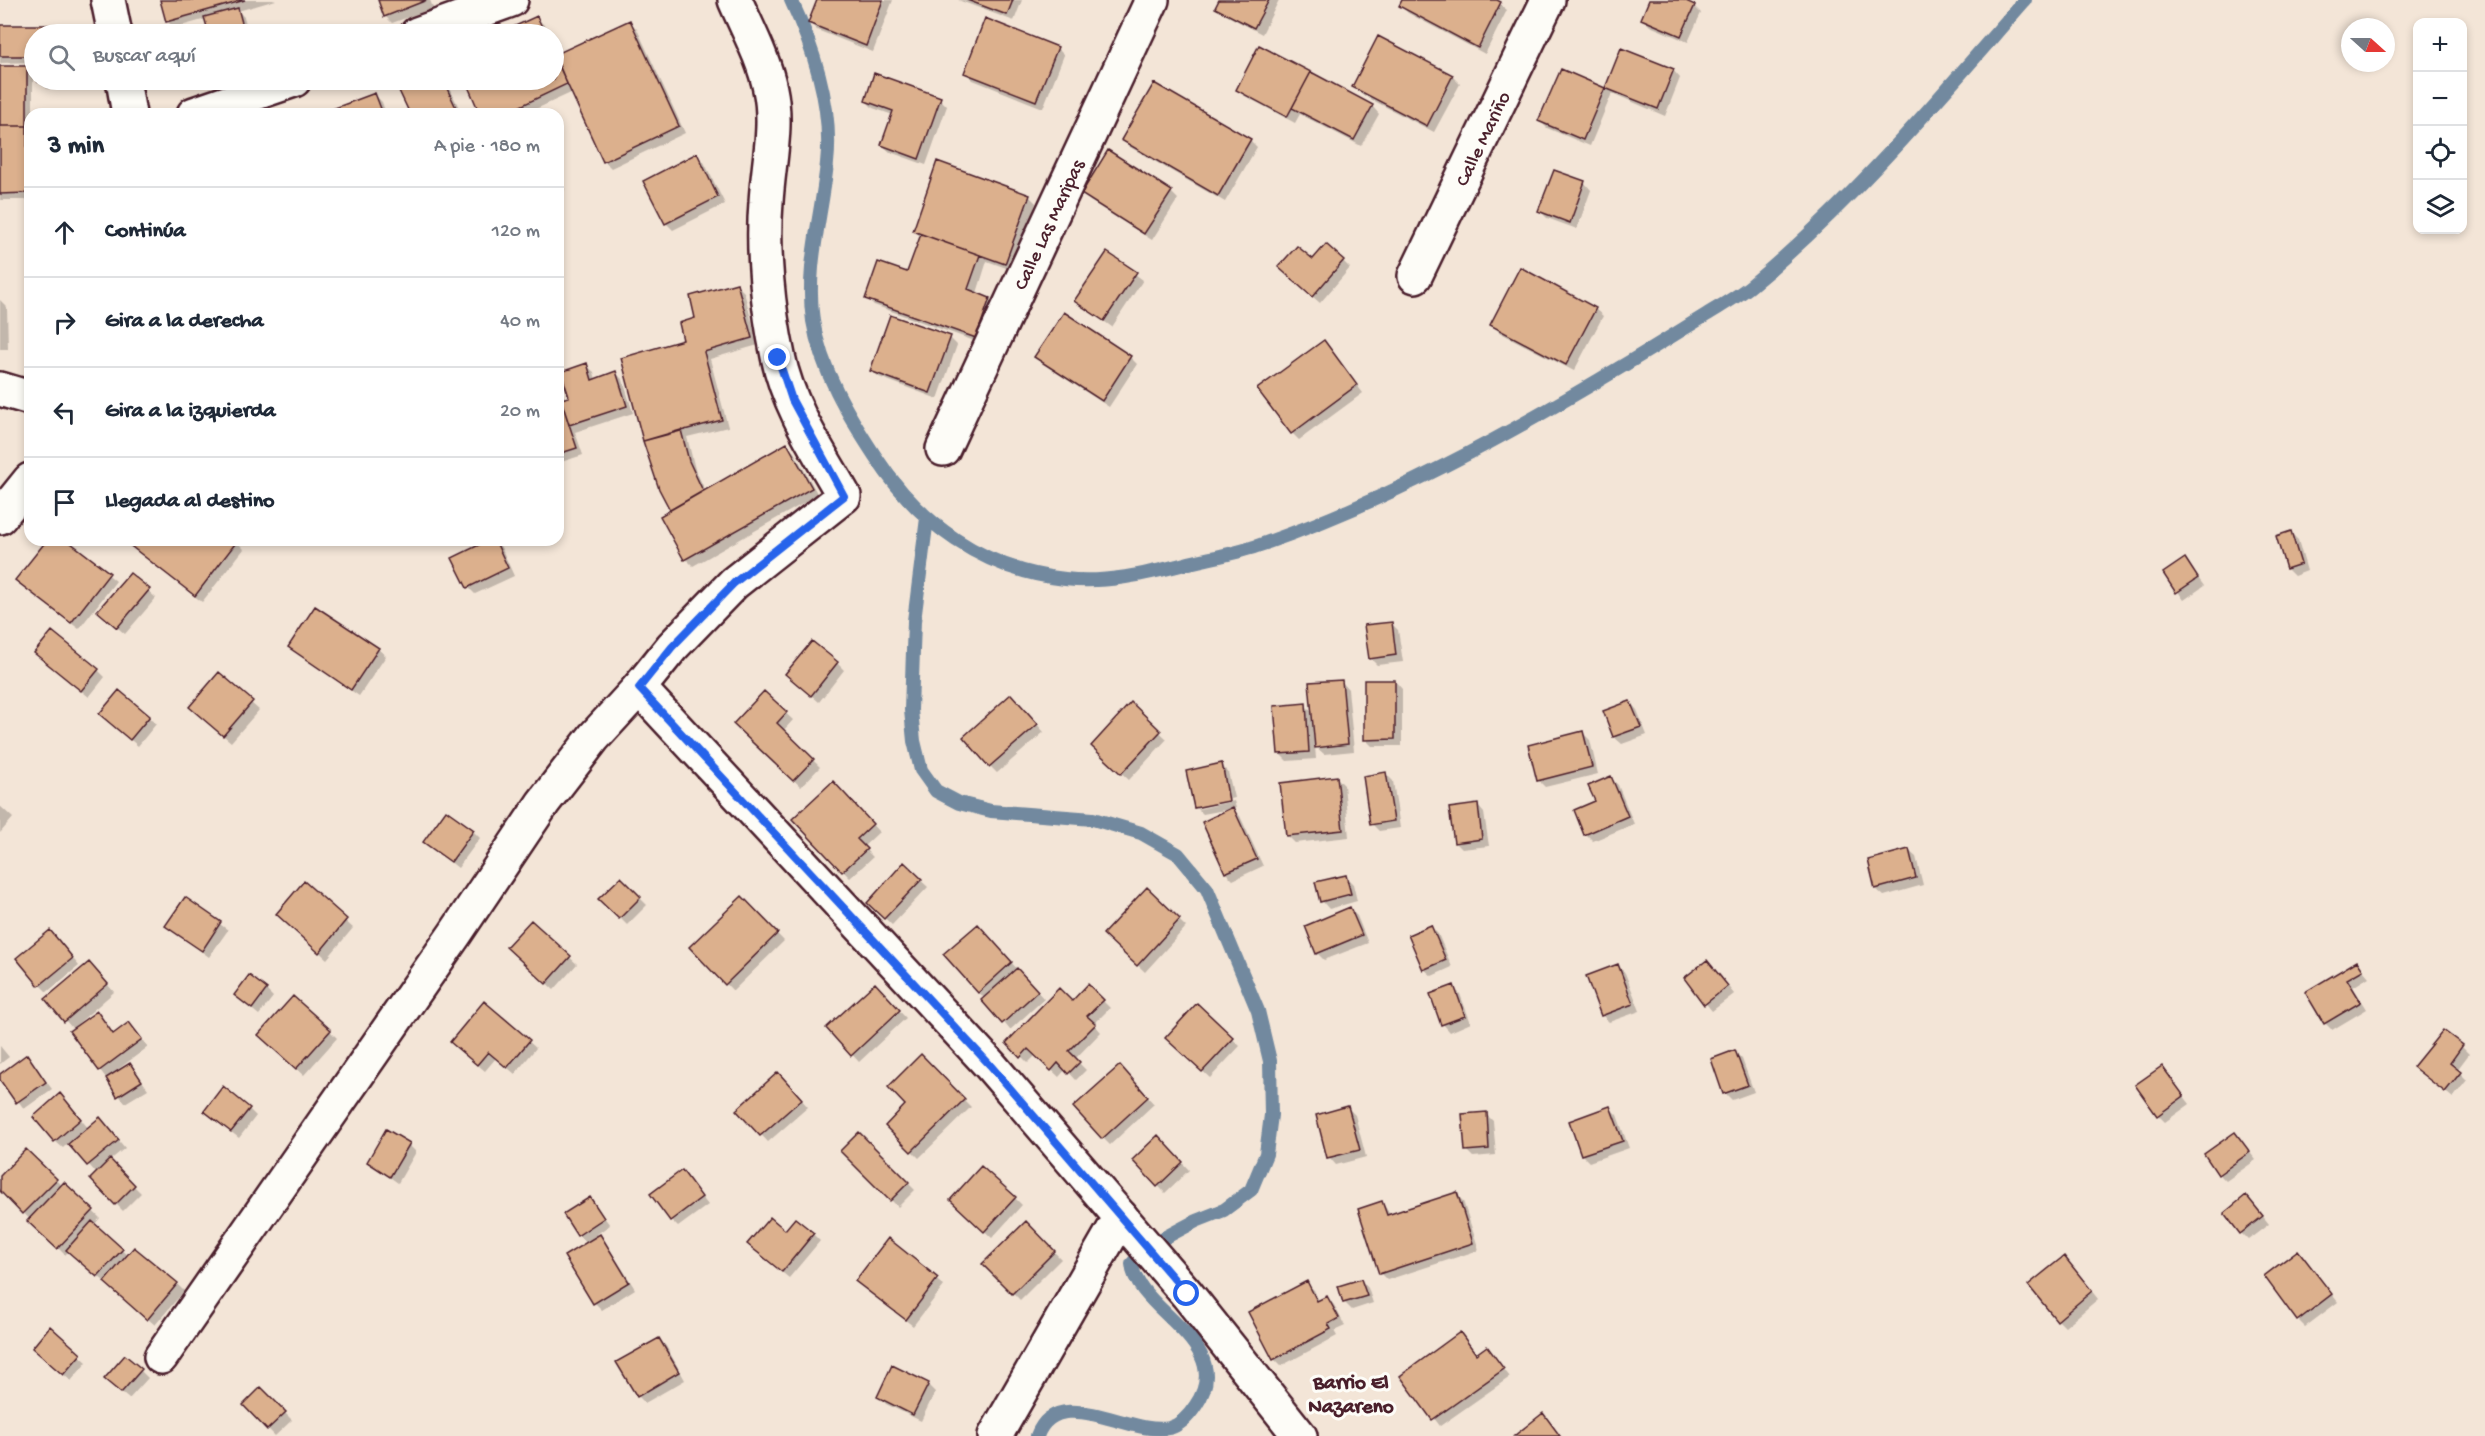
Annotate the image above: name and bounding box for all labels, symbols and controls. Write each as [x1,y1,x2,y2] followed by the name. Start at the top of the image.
[2341,18,2395,72] north arrow
[2413,18,2467,234] map controls
[2413,18,2467,72] button: +
[24,24,564,90] search box
[45,41,78,74] icon: search
[93,44,196,70] text: Buscar aquí
[2413,72,2467,126] button: −
[1452,89,1517,191] street label: Calle Mariño
[2413,126,2467,180] button: locate
[48,132,104,163] text: 3 min
[434,136,540,159] text: A pie · 180 m
[1011,156,1091,294] street label: Calle Las Maripas
[2413,180,2467,234] button: layers
[48,216,81,249] icon: ahead
[105,219,186,245] text: Continúa
[492,221,540,244] text: 120 m
[48,306,81,339] icon: right
[105,309,263,335] text: Gira a la derecha
[500,311,540,334] text: 40 m
[764,344,790,370] route end
[48,396,81,429] icon: left
[105,399,276,425] text: Gira a la izquierda
[500,401,540,424] text: 20 m
[48,486,81,519] icon: arrive
[105,489,275,515] text: Llegada al destino
[1173,1280,1199,1306] route start
[1308,1372,1394,1421] district label: Barrio El Nazareno

